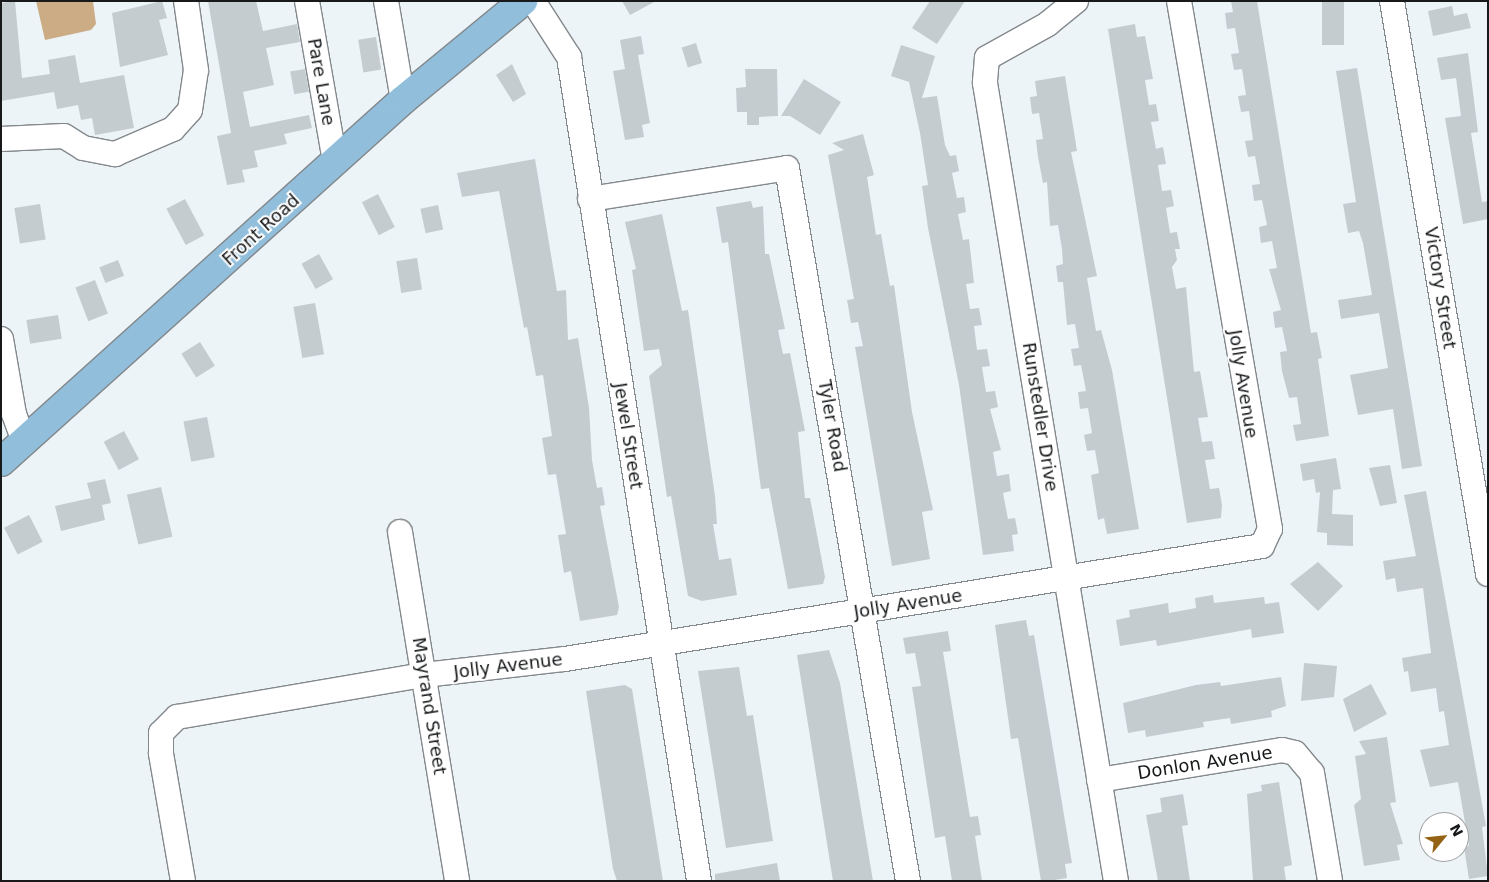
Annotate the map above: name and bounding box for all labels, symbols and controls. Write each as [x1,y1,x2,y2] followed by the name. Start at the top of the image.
[303,37,339,127] street label: Pare Lane
[218,190,304,270] street label: Front Road
[1420,225,1460,351] street label: Victory Street
[1224,328,1262,440] street label: Jolly Avenue
[1018,341,1062,493] street label: Runstedler Drive
[813,378,851,474] street label: Tyler Road
[609,381,647,491] street label: Jewel Street
[852,585,964,623] street label: Jolly Avenue
[407,636,451,776] street label: Mayrand Street
[452,649,564,683] street label: Jolly Avenue
[1136,742,1274,784] street label: Donlon Avenue
[1419,812,1469,862] north arrow
[1447,821,1466,839] text: N

